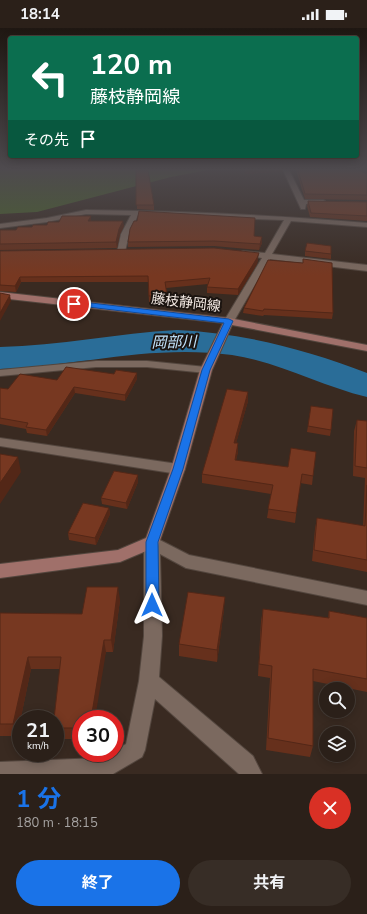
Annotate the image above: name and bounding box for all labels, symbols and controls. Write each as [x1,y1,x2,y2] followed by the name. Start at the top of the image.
[20,4,60,24] text: 18:14
[90,46,173,84] text: 120 m
[24,52,76,104] icon: left
[90,85,180,109] text: 藤枝静岡線
[77,128,99,150] icon: arrive
[24,130,69,150] text: その先
[57,287,91,321] pin
[150,289,222,316] street label: 藤枝静岡線
[63,293,85,315] icon: arrive
[151,332,199,352] water label: 岡部川
[131,584,173,626] position arrow
[319,682,355,762] map controls
[319,682,355,718] button: search
[72,710,124,762] speed limit sign: 30
[26,717,50,744] text: 21
[319,726,355,762] button: layers
[27,739,49,753] text: km/h
[16,783,61,815] text: 1 分
[309,787,351,829] button: close
[16,814,98,832] text: 180 m · 18:15
[16,860,180,906] button: 終了
[188,860,351,906] button: 共有

